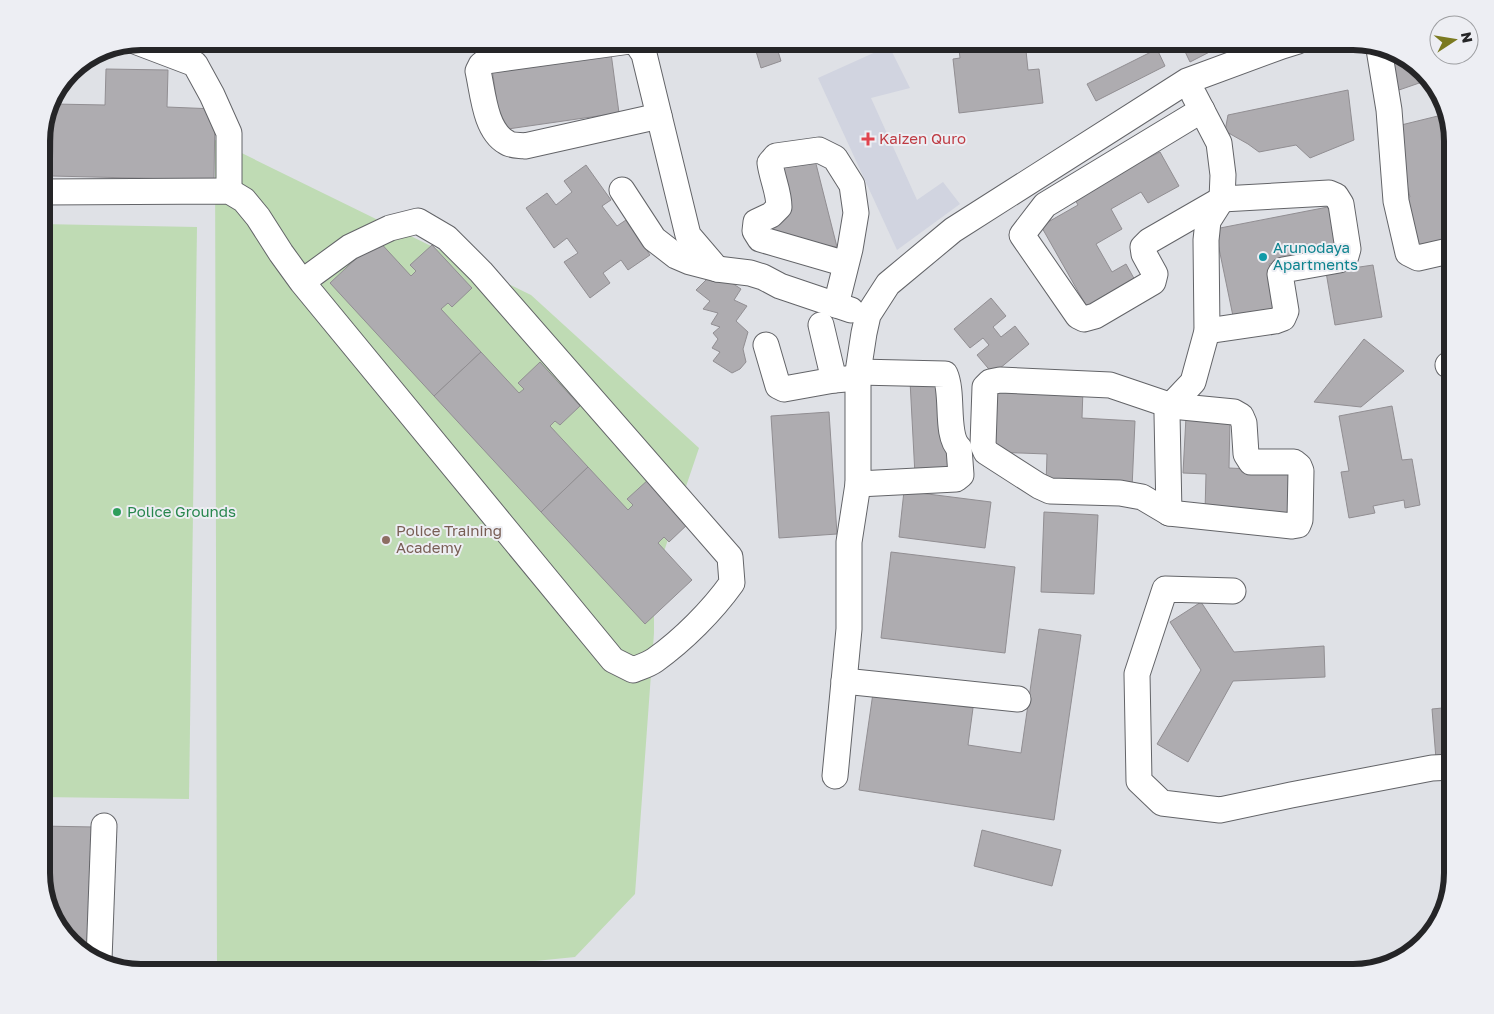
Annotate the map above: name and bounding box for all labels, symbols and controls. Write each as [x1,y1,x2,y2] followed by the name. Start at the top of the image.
[1429,15,1479,65] north arrow
[1458,30,1477,44] text: N
[879,129,966,147] place label: Kaizen Quro
[861,132,875,146] marker: Kaizen Quro
[1273,238,1358,273] place label: Arunodaya Apartments
[1257,251,1269,263] marker: Arunodaya Apartments
[127,502,236,520] place label: Police Grounds
[111,506,123,518] marker: Police Grounds
[396,521,502,556] place label: Police Training Academy
[380,534,392,546] marker: Police Training Academy

